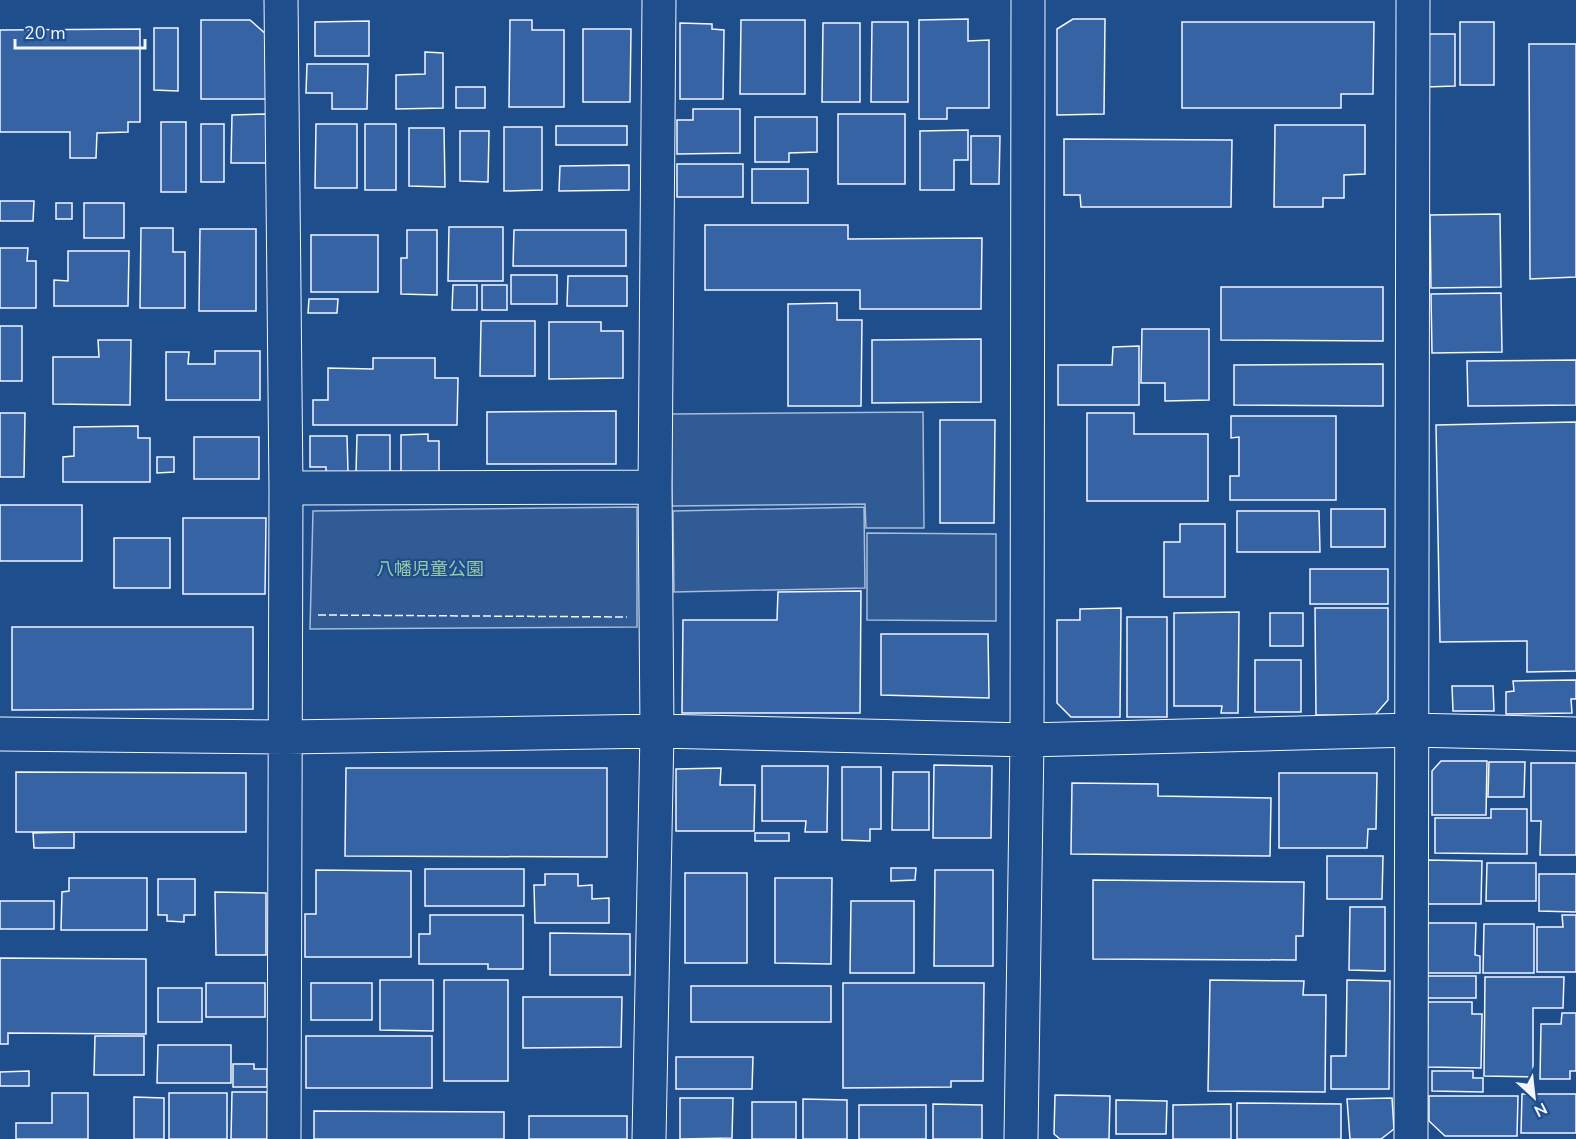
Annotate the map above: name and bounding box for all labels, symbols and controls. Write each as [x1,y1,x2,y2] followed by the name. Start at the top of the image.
[15,12,146,50] scale bar
[24,21,66,45] text: 20 m
[376,557,484,581] park label: 八幡児童公園
[1504,1067,1564,1127] north arrow
[1530,1097,1551,1122] text: N

